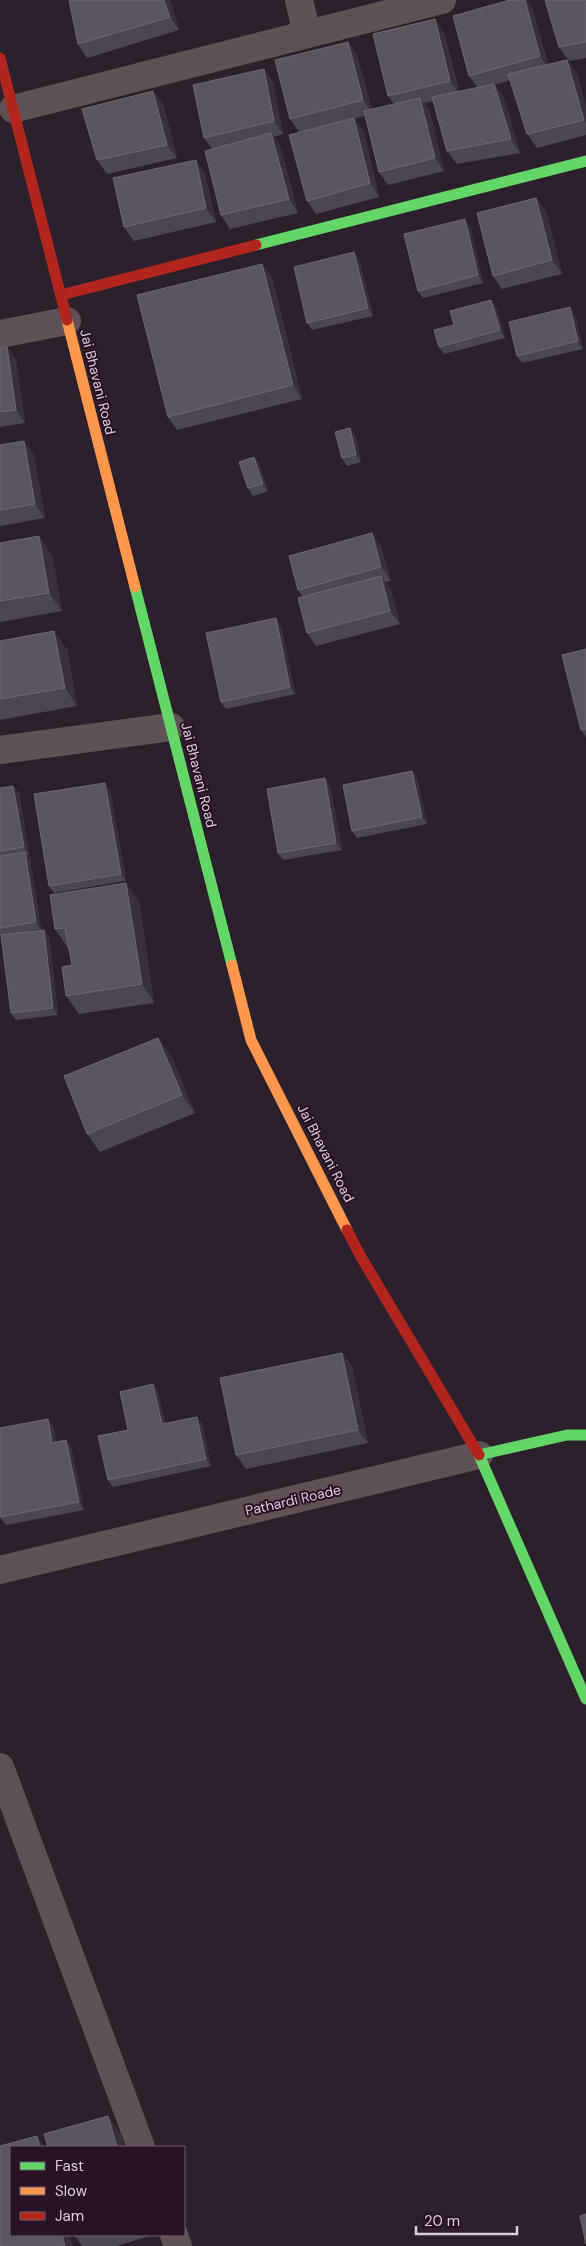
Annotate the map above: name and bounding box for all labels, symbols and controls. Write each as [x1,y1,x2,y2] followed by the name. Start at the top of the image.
[76,327,120,437] street label: Jai Bhavani Road
[177,720,221,830] street label: Jai Bhavani Road
[293,1101,359,1205] street label: Jai Bhavani Road
[243,1480,343,1520] street label: Pathardi Roade
[10,2146,185,2236] legend
[55,2156,84,2176] text: Fast
[55,2181,88,2201] text: Slow
[416,2204,517,2236] scale bar
[55,2206,84,2226] text: Jam
[424,2211,460,2231] text: 20 m

